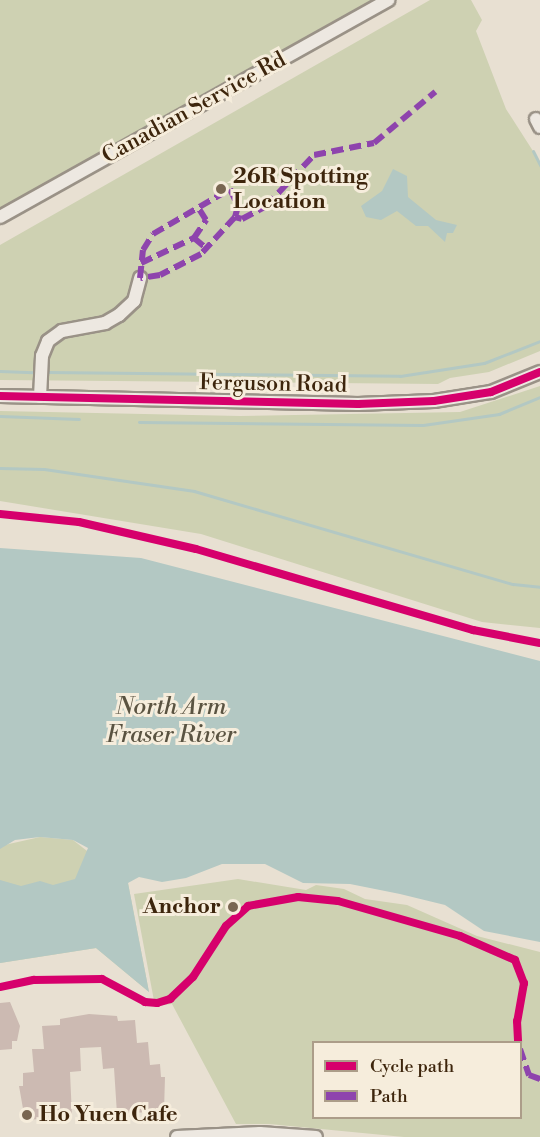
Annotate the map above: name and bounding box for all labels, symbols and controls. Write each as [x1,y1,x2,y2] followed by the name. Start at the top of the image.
[98,47,290,169] street label: Canadian Service Rd
[233,163,368,214] place label: 26R Spotting Location
[214,182,228,196] marker: 26R Spotting Location
[199,370,347,398] street label: Ferguson Road
[106,694,236,750] water label: North Arm Fraser River
[143,894,221,920] place label: Anchor
[226,900,240,914] marker: Anchor
[312,1041,522,1119] legend
[370,1055,454,1078] text: Cycle path
[370,1085,408,1108] text: Path
[39,1102,178,1128] place label: Ho Yuen Cafe
[20,1108,34,1122] marker: Ho Yuen Cafe

